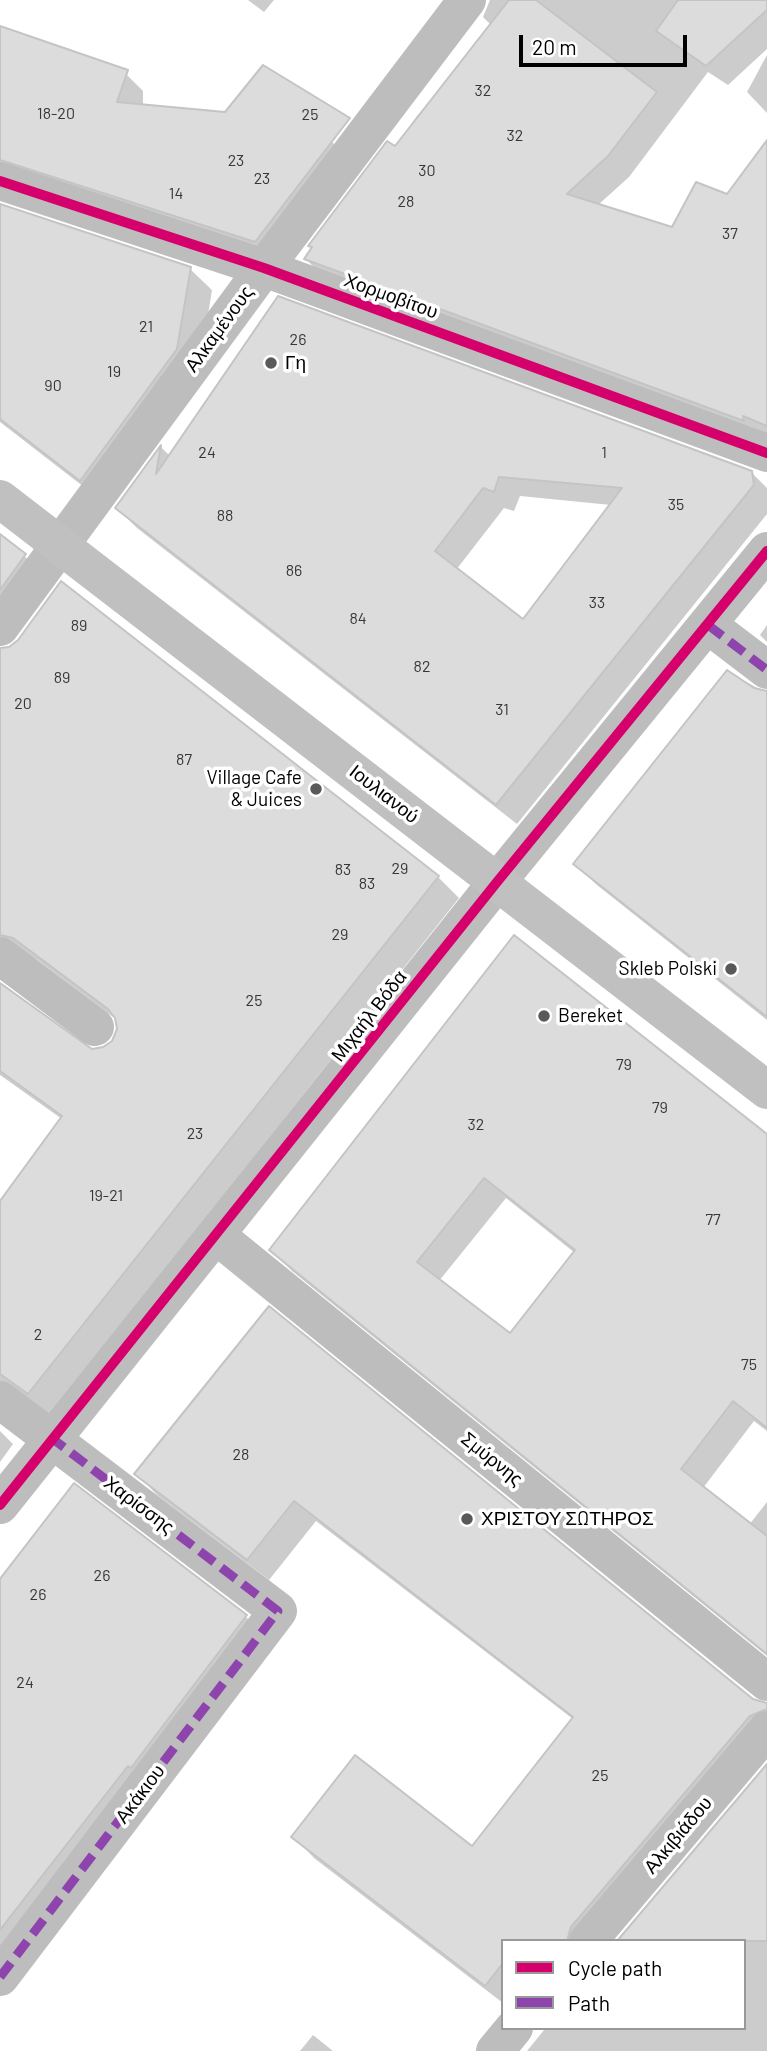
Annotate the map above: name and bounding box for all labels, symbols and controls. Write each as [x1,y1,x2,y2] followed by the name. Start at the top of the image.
[522,21,690,65] scale bar
[532,34,577,59] text: 20 m
[475,81,491,101] house number: 32
[37,104,75,124] house number: 18-20
[302,105,318,125] house number: 25
[507,126,523,146] house number: 32
[228,151,244,171] house number: 23
[418,161,436,181] house number: 30
[254,169,270,189] house number: 23
[169,184,183,204] house number: 14
[398,192,414,212] house number: 28
[722,224,738,244] house number: 37
[341,268,441,324] street label: Χορμοβίτου
[180,281,258,377] street label: Αλκαμένους
[139,317,153,337] house number: 21
[290,330,306,350] house number: 26
[285,352,306,374] place label: Γη
[263,355,279,371] marker: Γη
[107,362,121,382] house number: 19
[44,376,62,396] house number: 90
[198,443,216,463] house number: 24
[601,443,607,463] house number: 1
[668,495,684,515] house number: 35
[217,506,233,526] house number: 88
[286,561,302,581] house number: 86
[589,593,605,613] house number: 33
[349,609,367,629] house number: 84
[71,616,87,636] house number: 89
[414,657,430,677] house number: 82
[54,668,70,688] house number: 89
[14,694,32,714] house number: 20
[495,700,509,720] house number: 31
[176,750,192,770] house number: 87
[345,760,423,828] street label: Ιουλιανού
[206,767,302,811] place label: Village Cafe & Juices
[308,781,324,797] marker: Village Cafe & Juices
[392,859,408,879] house number: 29
[335,860,351,880] house number: 83
[359,874,375,894] house number: 83
[332,925,348,945] house number: 29
[619,958,717,980] place label: Skleb Polski
[723,961,739,977] marker: Skleb Polski
[326,966,412,1066] street label: Μιχαήλ Βόδα
[246,991,262,1011] house number: 25
[558,1005,623,1027] place label: Bereket
[536,1008,552,1024] marker: Bereket
[616,1055,632,1075] house number: 79
[652,1098,668,1118] house number: 79
[468,1115,484,1135] house number: 32
[187,1124,203,1144] house number: 23
[89,1186,123,1206] house number: 19-21
[705,1210,721,1230] house number: 77
[34,1325,42,1345] house number: 2
[741,1355,757,1375] house number: 75
[457,1427,527,1491] street label: Σμύρνης
[233,1445,249,1465] house number: 28
[99,1471,179,1539] street label: Χαρίσσης
[481,1508,654,1530] place label: ΧΡΙΣΤΟΥ ΣΩΤΗΡΟΣ
[459,1511,475,1527] marker: ΧΡΙΣΤΟΥ ΣΩΤΗΡΟΣ
[94,1566,110,1586] house number: 26
[30,1585,46,1605] house number: 26
[16,1673,34,1693] house number: 24
[111,1760,169,1828] street label: Ακάκιου
[592,1766,608,1786] house number: 25
[639,1792,717,1878] street label: Αλκιβιάδου
[501,1939,746,2030] legend
[568,1955,662,1980] text: Cycle path
[568,1990,610,2015] text: Path

